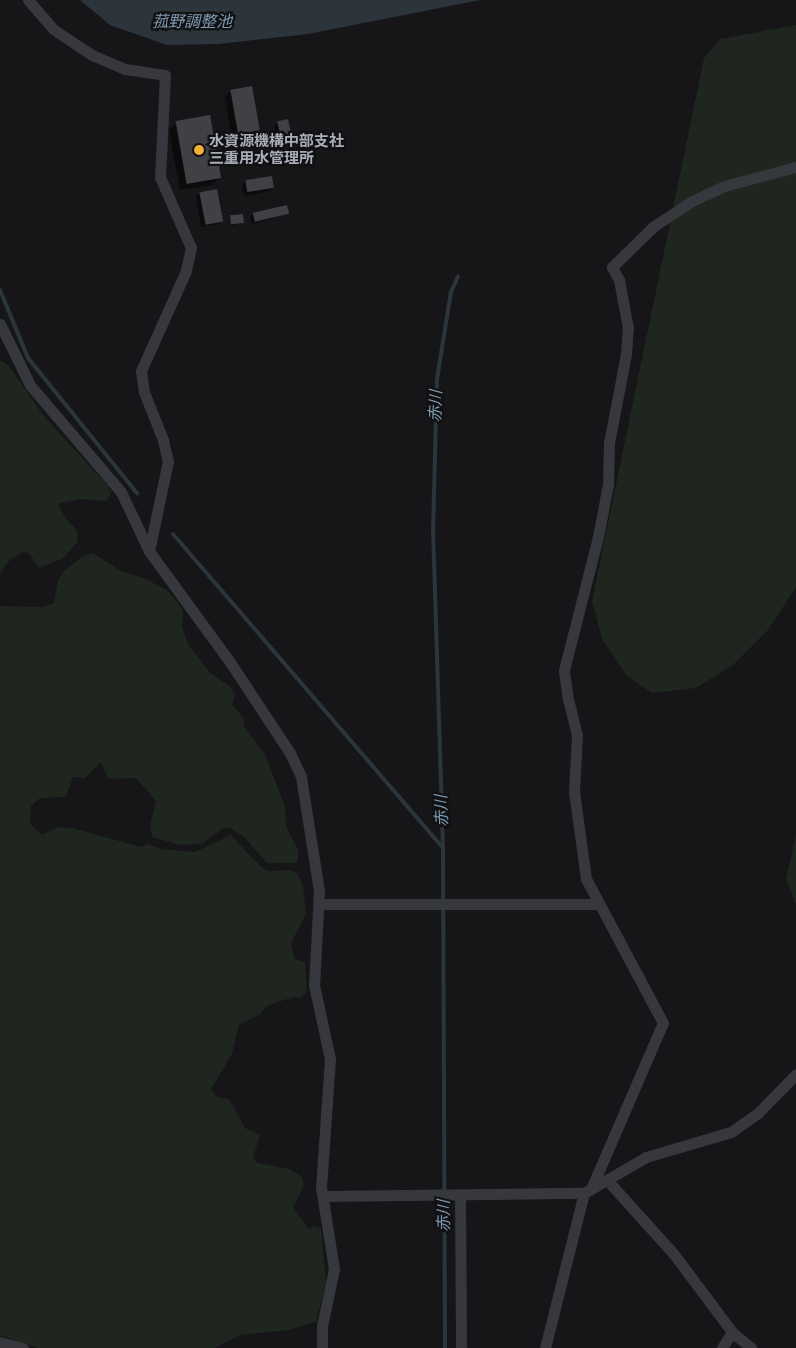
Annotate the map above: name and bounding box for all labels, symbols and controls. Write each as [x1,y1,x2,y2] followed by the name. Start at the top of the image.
[152,12,232,32] water label: 菰野調整池
[209,132,344,167] place label: 水資源機構中部支社 三重用水管理所
[193,144,205,156] marker: 水資源機構中部支社 三重用水管理所
[426,390,446,422] water label: 赤川
[432,795,452,827] water label: 赤川
[434,1200,454,1232] water label: 赤川

